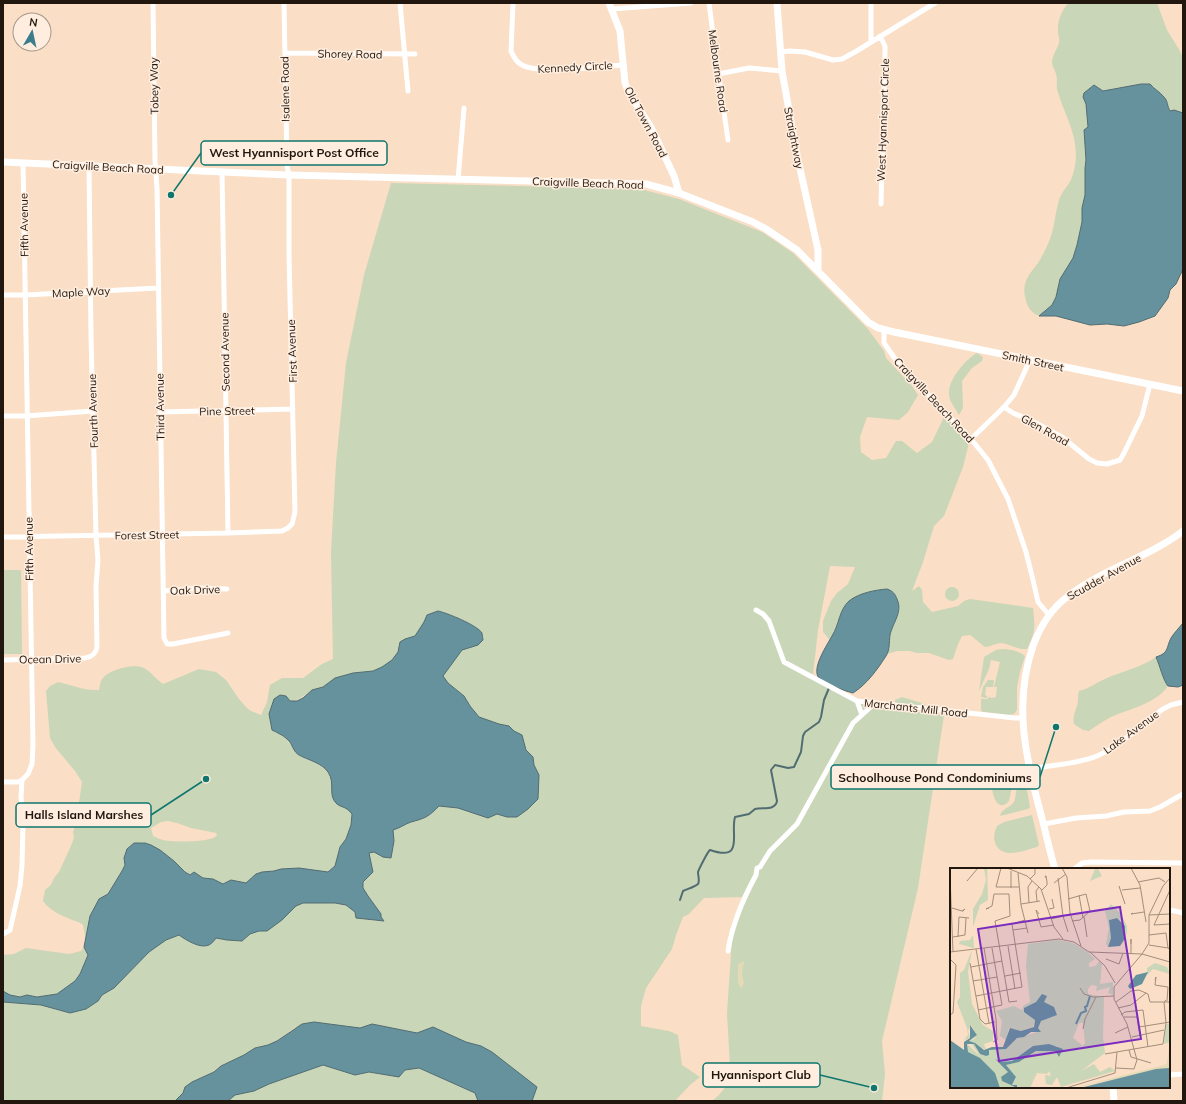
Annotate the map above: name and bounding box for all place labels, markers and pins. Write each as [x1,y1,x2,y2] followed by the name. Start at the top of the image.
[201,141,387,165] callout: West Hyannisport Post Office
[831,765,1040,789] callout: Schoolhouse Pond Condominiums
[16,803,151,827] callout: Halls Island Marshes
[703,1063,820,1087] callout: Hyannisport Club

